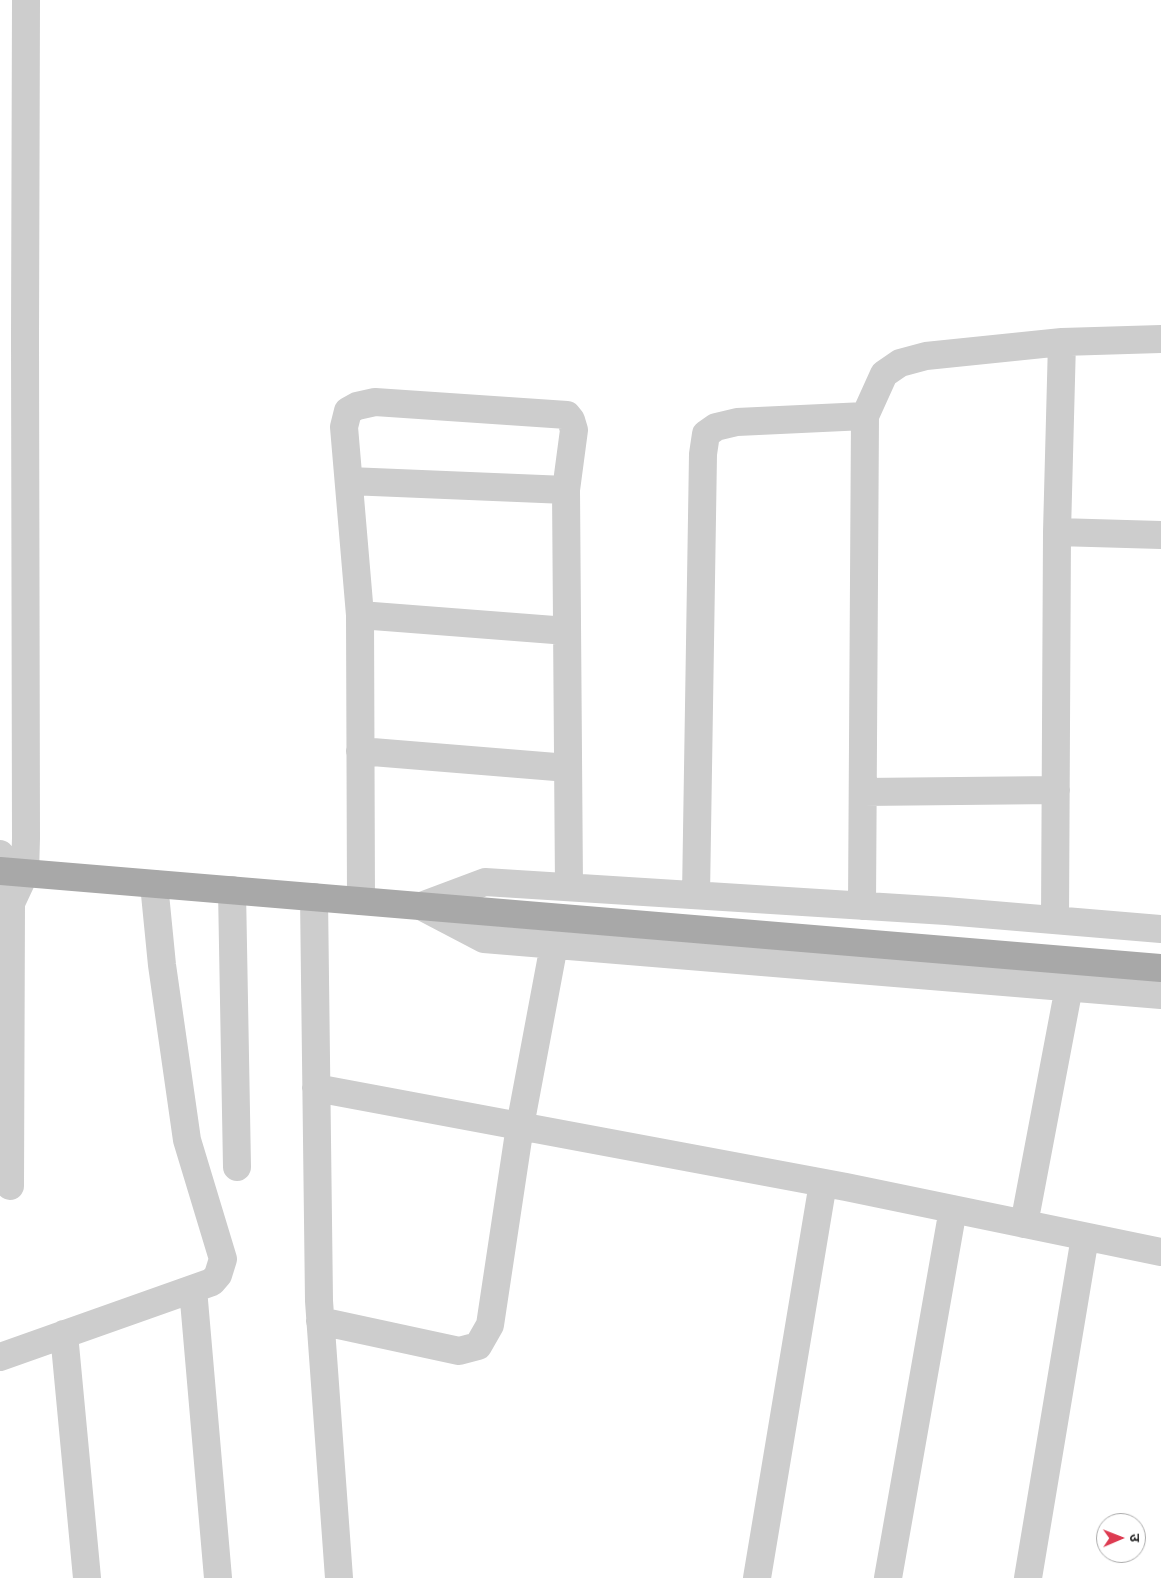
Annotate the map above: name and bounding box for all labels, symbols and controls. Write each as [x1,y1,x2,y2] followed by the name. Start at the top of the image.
[1096,1513,1146,1563] north arrow
[1127,1533,1144,1542] text: उ

